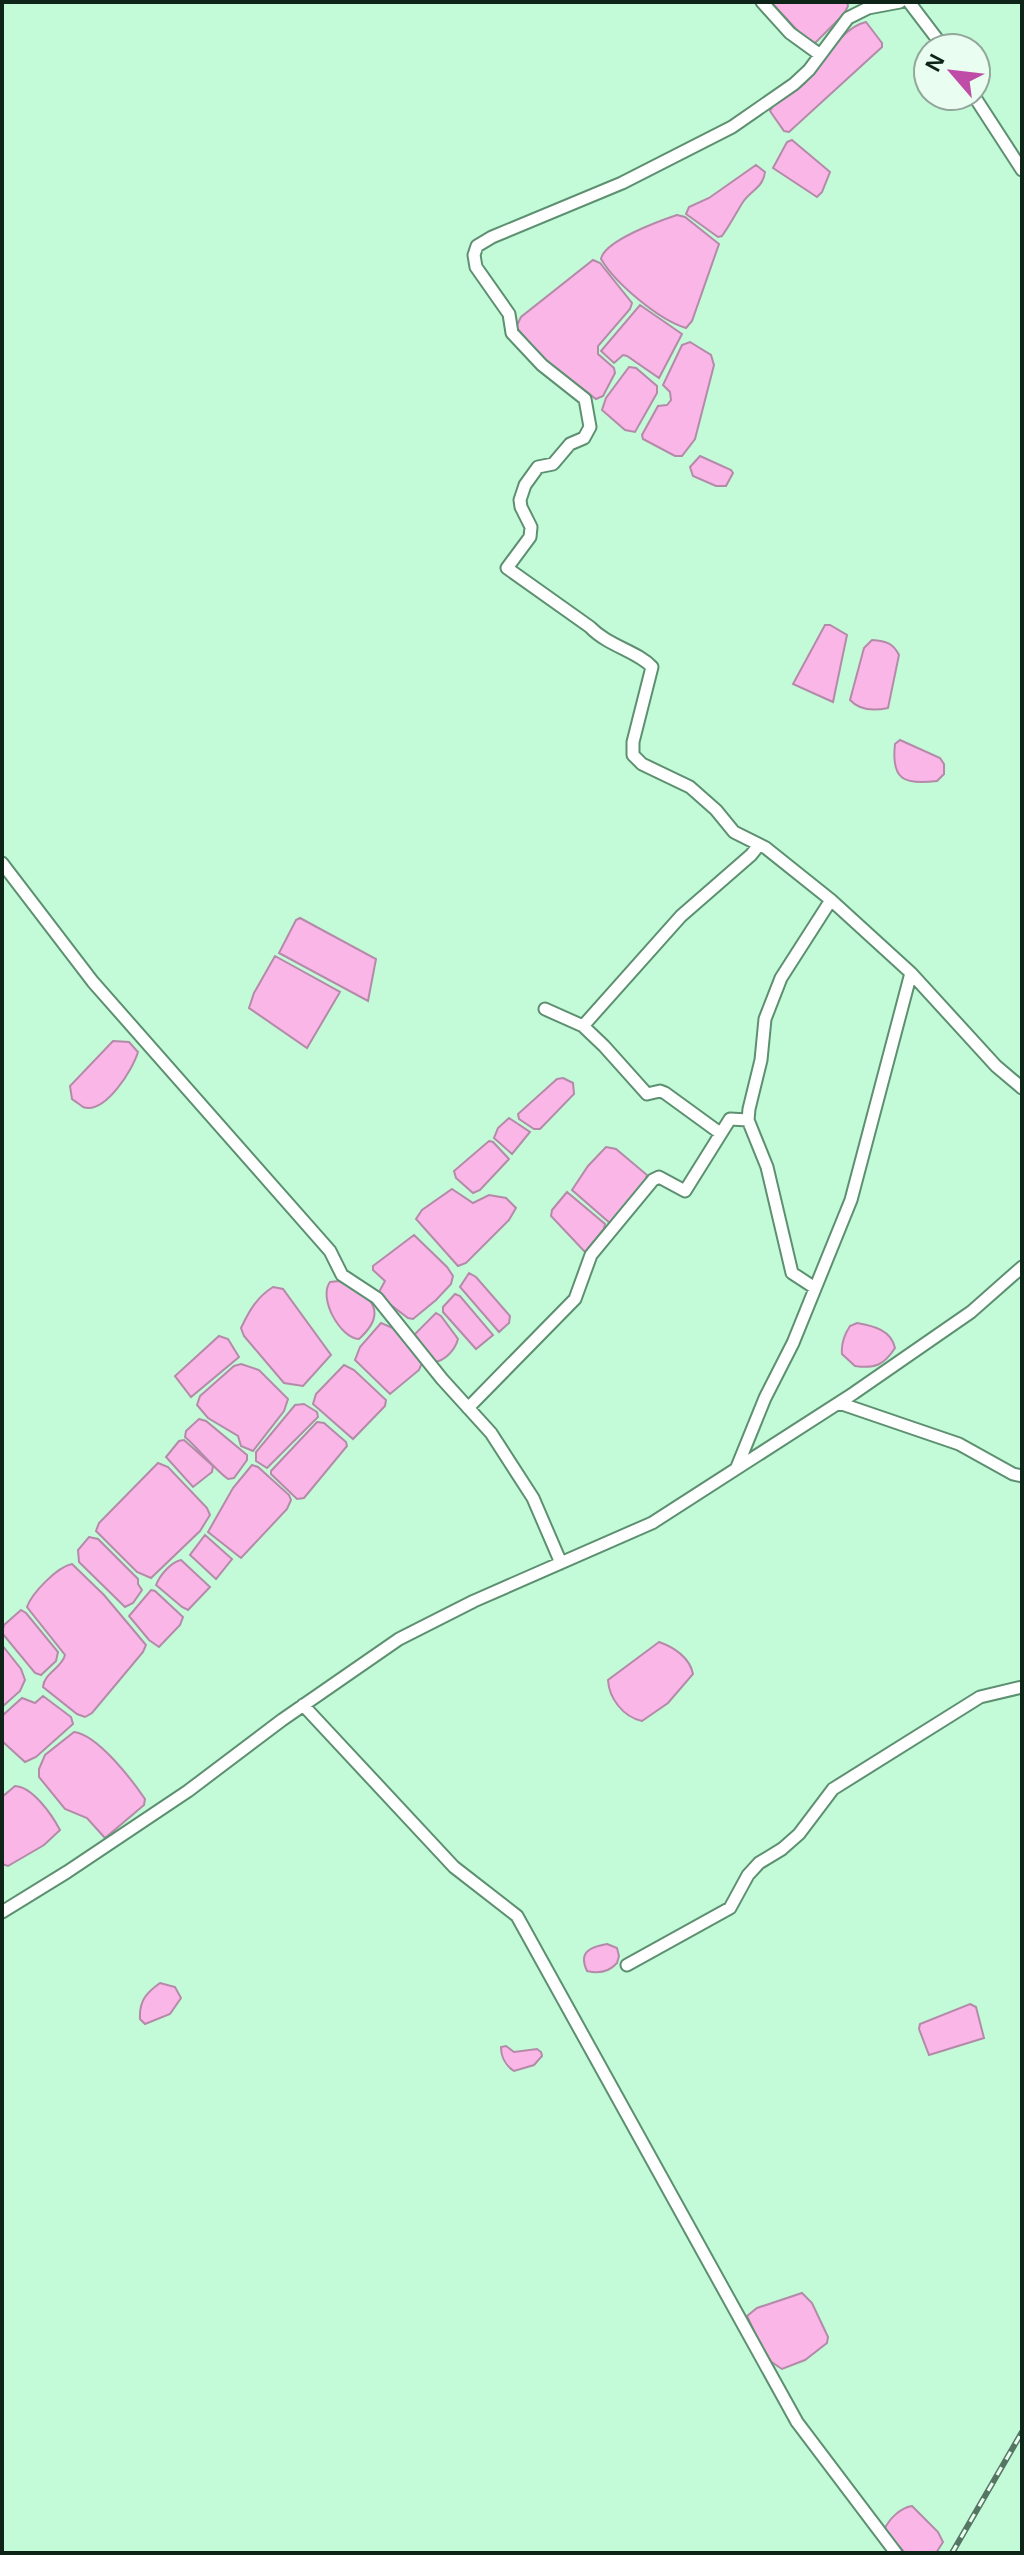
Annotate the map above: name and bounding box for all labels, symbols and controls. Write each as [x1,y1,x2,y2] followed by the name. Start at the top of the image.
[912,32,992,112] north arrow
[920,50,950,76] text: N

